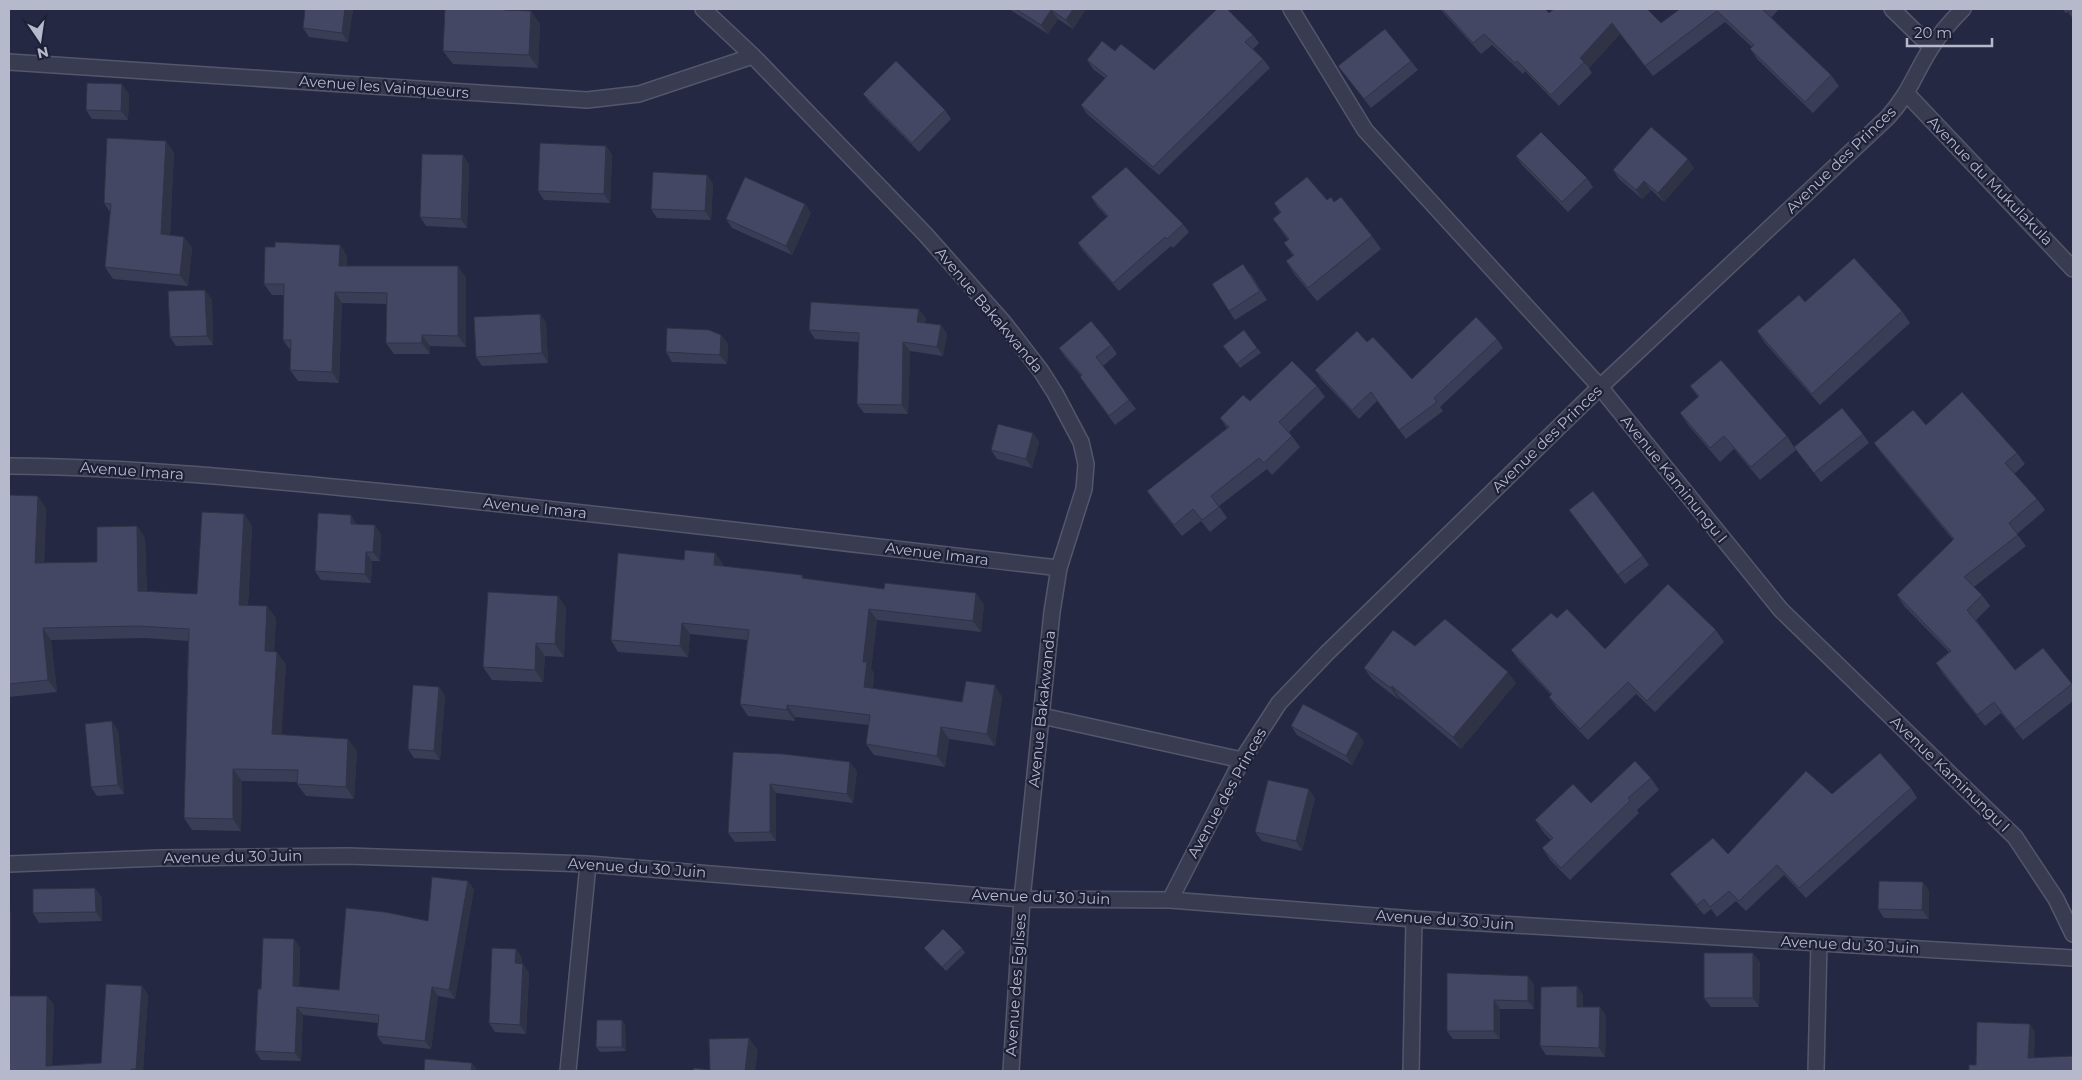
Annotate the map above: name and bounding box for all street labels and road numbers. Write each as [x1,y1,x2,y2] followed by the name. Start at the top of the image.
[298,71,470,102] street label: Avenue les Vainqueurs
[1781,102,1900,217] street label: Avenue des Princes
[1924,112,2057,249] street label: Avenue du Mukulakula
[931,243,1047,376] street label: Avenue Bakakwanda
[1487,381,1606,496] street label: Avenue des Princes
[1617,411,1732,546] street label: Avenue Kaminungu I
[79,457,185,484] street label: Avenue Imara
[482,493,588,522] street label: Avenue Imara
[884,538,990,569] street label: Avenue Imara
[1024,629,1059,788] street label: Avenue Bakakwanda
[1887,712,2014,836] street label: Avenue Kaminungu I
[1183,724,1270,861] street label: Avenue des Princes
[163,846,303,867] street label: Avenue du 30 Juin
[567,853,707,882] street label: Avenue du 30 Juin
[971,885,1111,908] street label: Avenue du 30 Juin
[1375,905,1515,934] street label: Avenue du 30 Juin
[1001,913,1030,1057] street label: Avenue des Eglises
[1780,931,1920,958] street label: Avenue du 30 Juin

